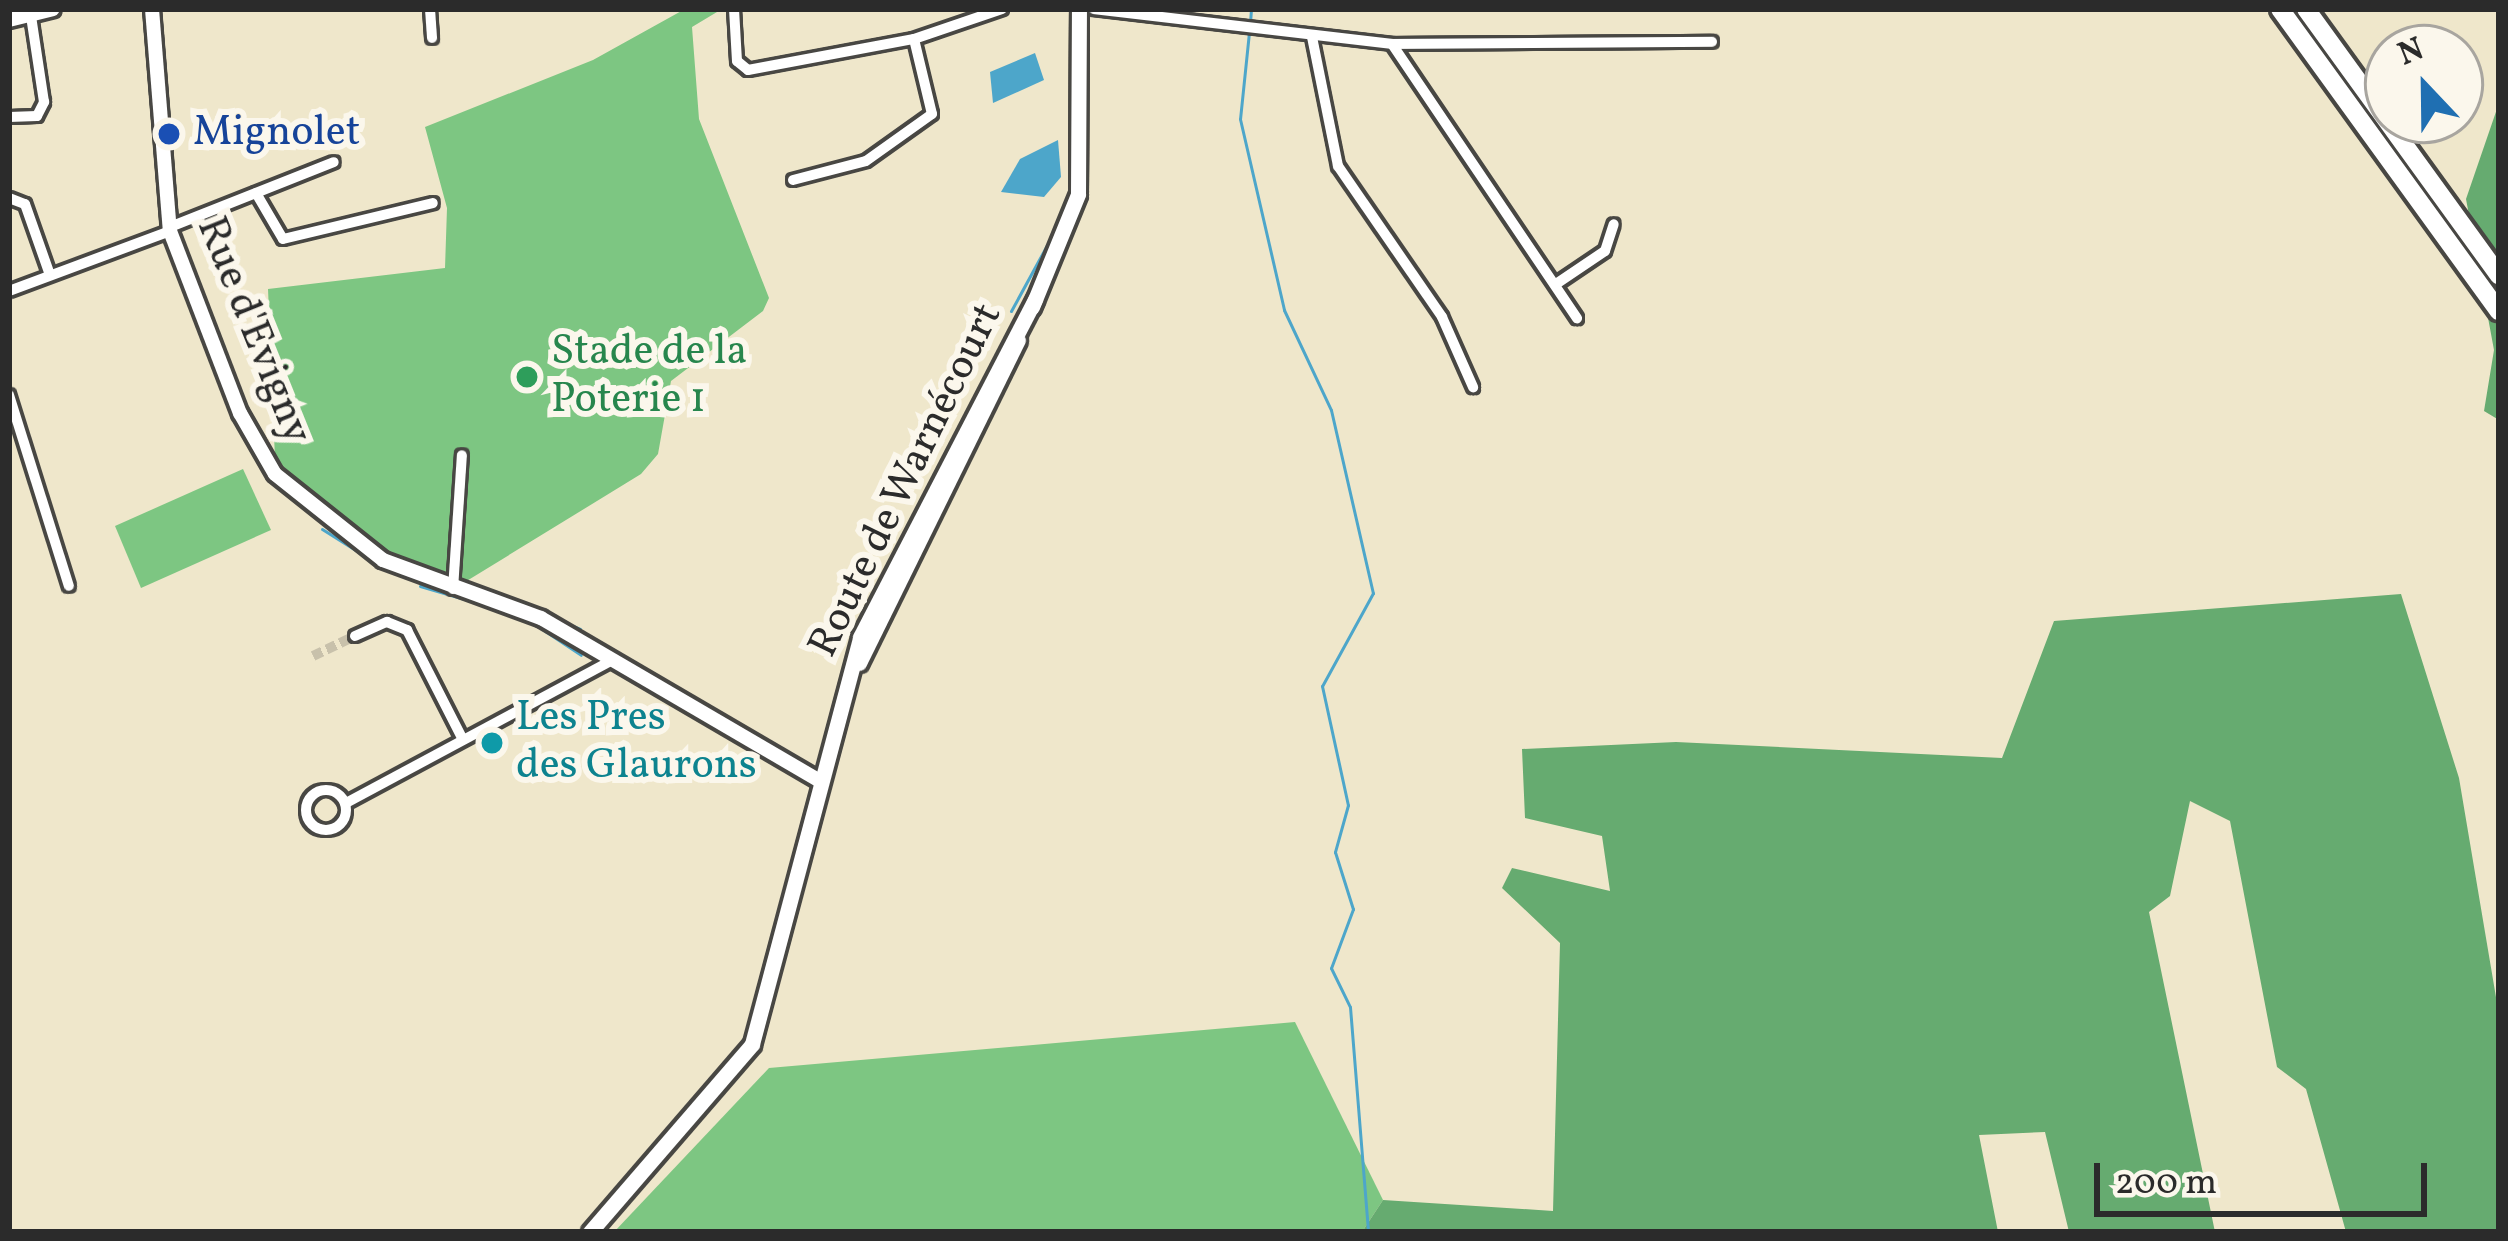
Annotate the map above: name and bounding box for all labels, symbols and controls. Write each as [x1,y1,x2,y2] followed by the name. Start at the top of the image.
[2364,24,2484,144] north arrow
[2392,28,2431,79] text: N
[193,109,360,159] place label: Mignolet
[156,121,182,147] marker: Mignolet
[184,210,320,452] street label: Rue d'Evigny
[799,295,1015,667] street label: Route de Warnécourt
[551,328,747,427] place label: Stade de la Poterie 1
[514,364,540,390] marker: Stade de la Poterie 1
[516,694,757,792] place label: Les Pres des Glaurons
[479,730,505,756] marker: Les Pres des Glaurons
[2100,1139,2433,1213] scale bar
[2115,1159,2217,1209] text: 200 m

